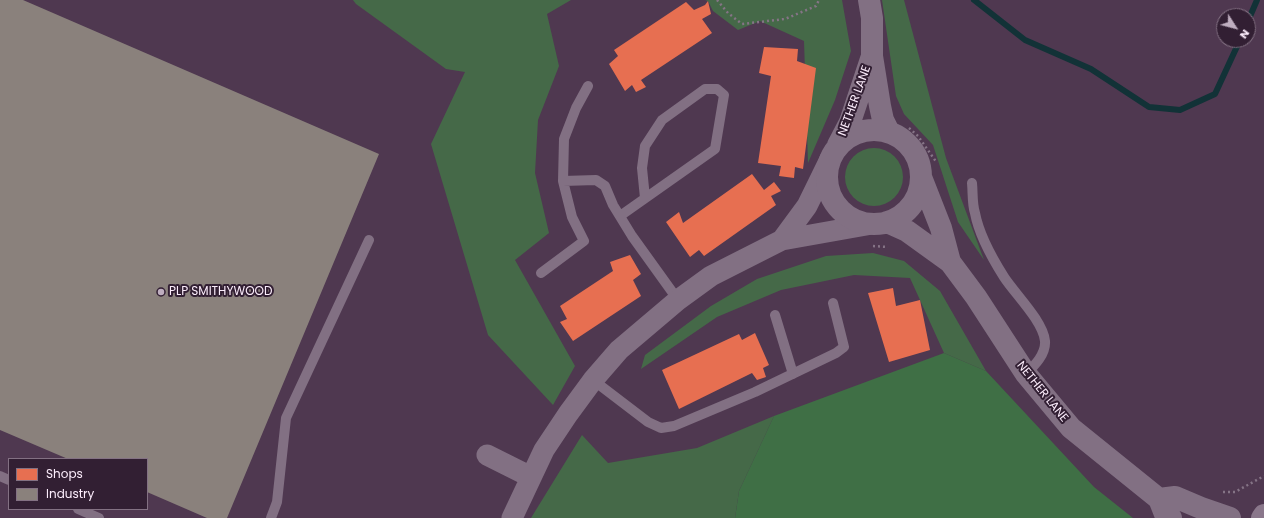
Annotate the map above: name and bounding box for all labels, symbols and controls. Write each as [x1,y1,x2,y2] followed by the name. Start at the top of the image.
[1216,8,1256,48] north arrow
[1236,26,1254,43] text: N
[836,64,874,138] street label: NETHER LANE
[169,285,272,299] place label: PLP SMITHYWOOD
[156,287,166,297] marker: PLP SMITHYWOOD
[1013,359,1071,425] street label: NETHER LANE
[8,458,148,510] legend
[46,465,83,482] text: Shops
[46,485,94,502] text: Industry

